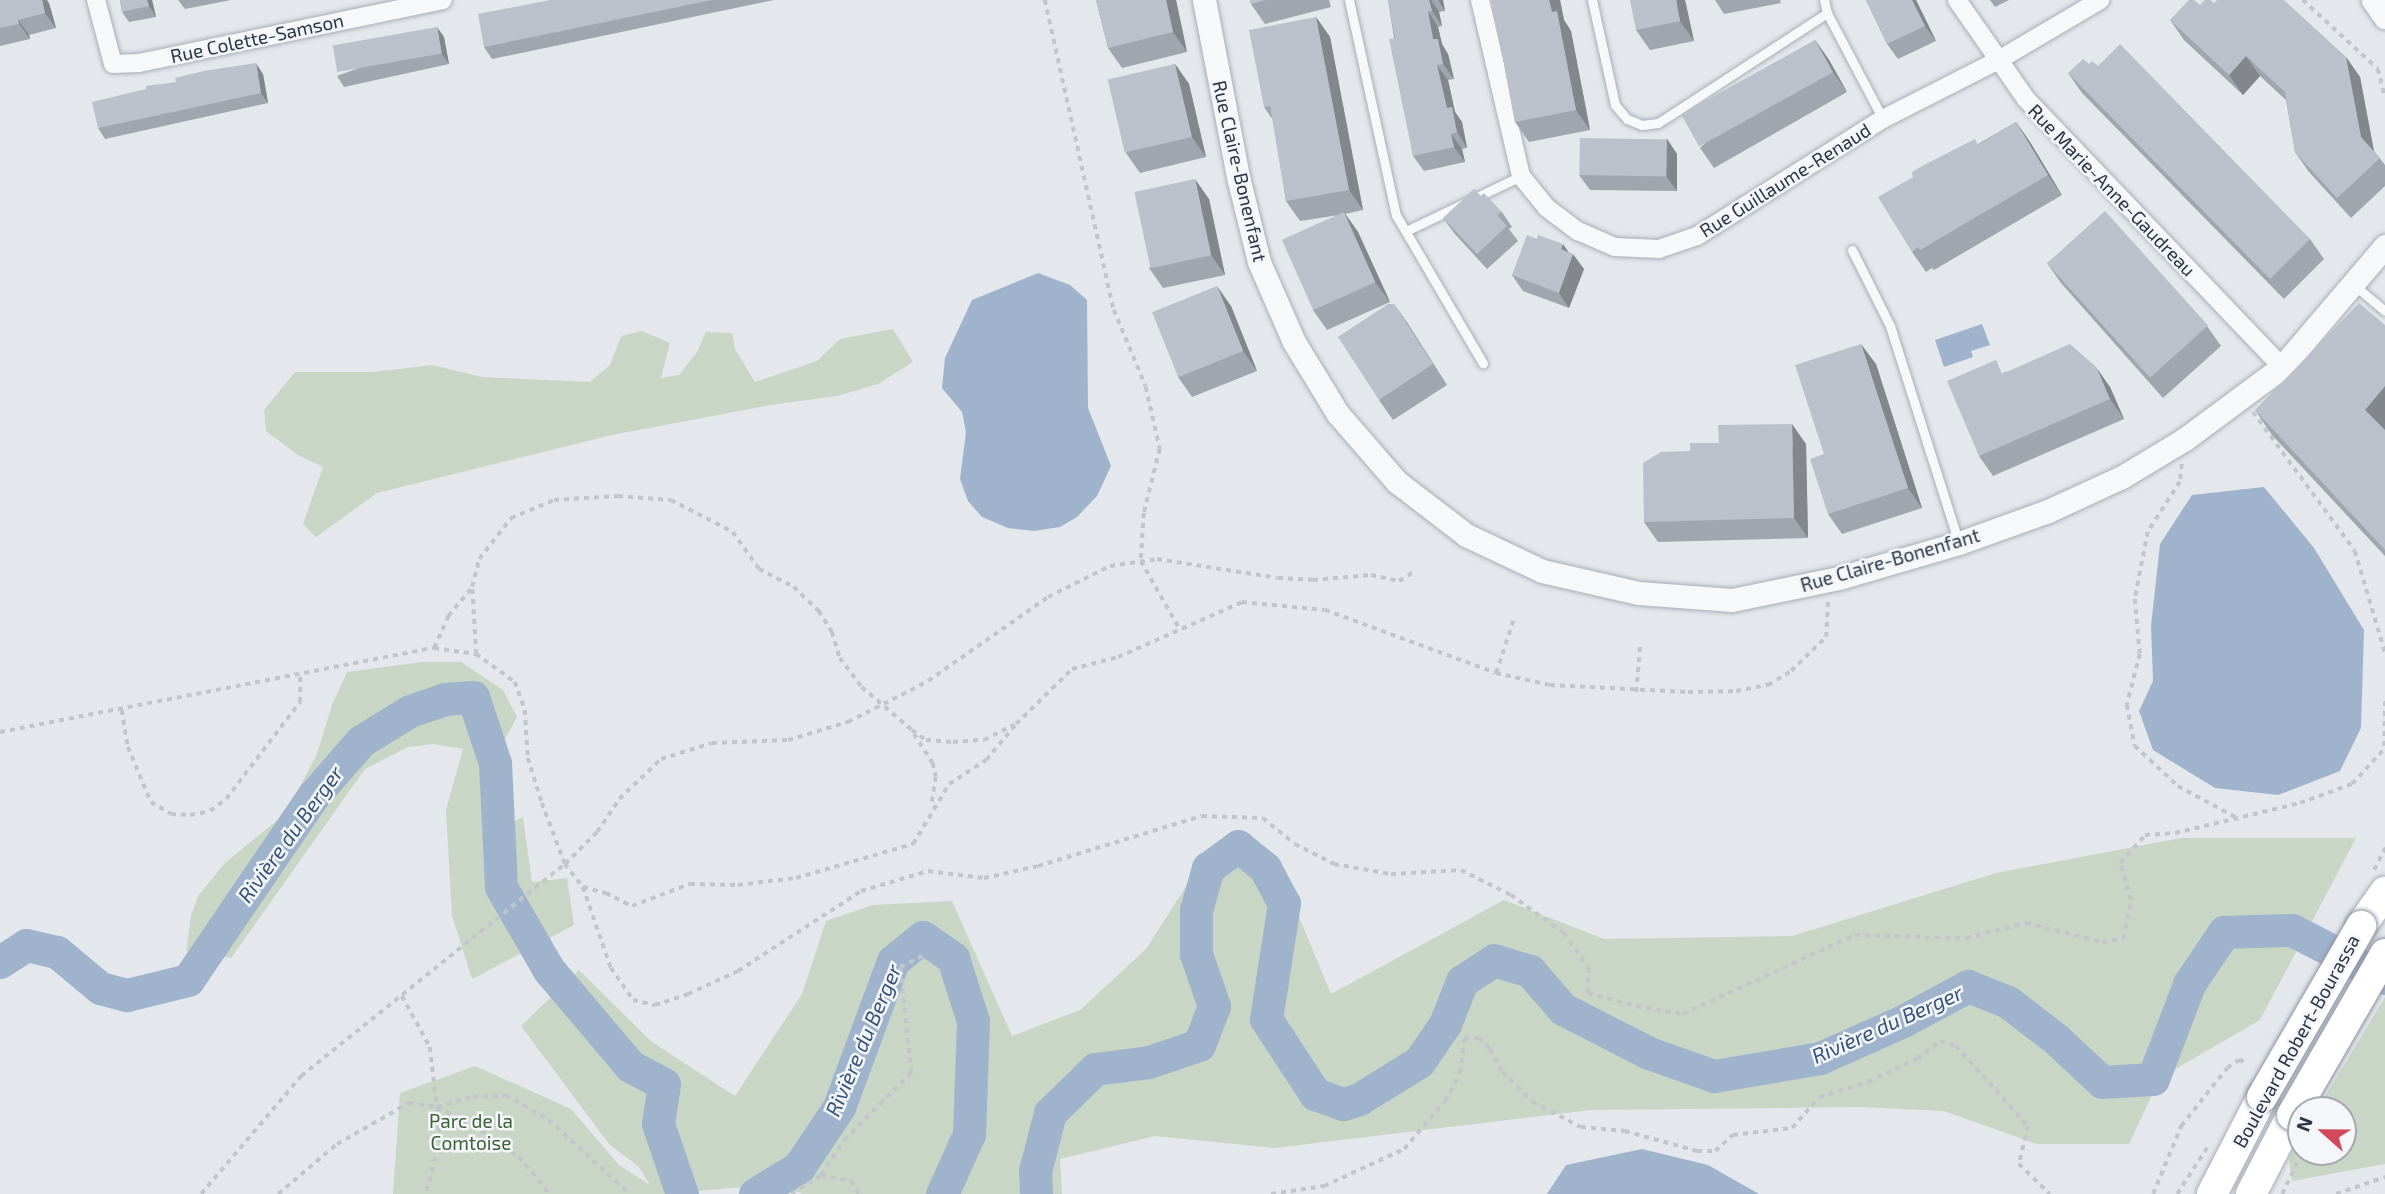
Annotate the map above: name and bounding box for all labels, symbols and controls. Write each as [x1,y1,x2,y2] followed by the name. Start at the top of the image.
[168,8,346,68] street label: Rue Colette-Samson
[1208,78,1272,264] street label: Rue Claire-Bonenfant
[2024,99,2200,281] street label: Rue Marie-Anne-Gaudreau
[1695,118,1875,242] street label: Rue Guillaume-Renaud
[1798,523,1982,597] street label: Rue Claire-Bonenfant
[232,761,348,907] water label: Rivière du Berger
[2228,930,2364,1152] street label: Boulevard Robert-Bourassa
[820,960,906,1120] water label: Rivière du Berger
[1808,979,1966,1069] water label: Rivière du Berger
[2287,1096,2357,1166] north arrow
[429,1110,513,1154] park label: Parc de la Comtoise
[2291,1113,2317,1135] text: N

